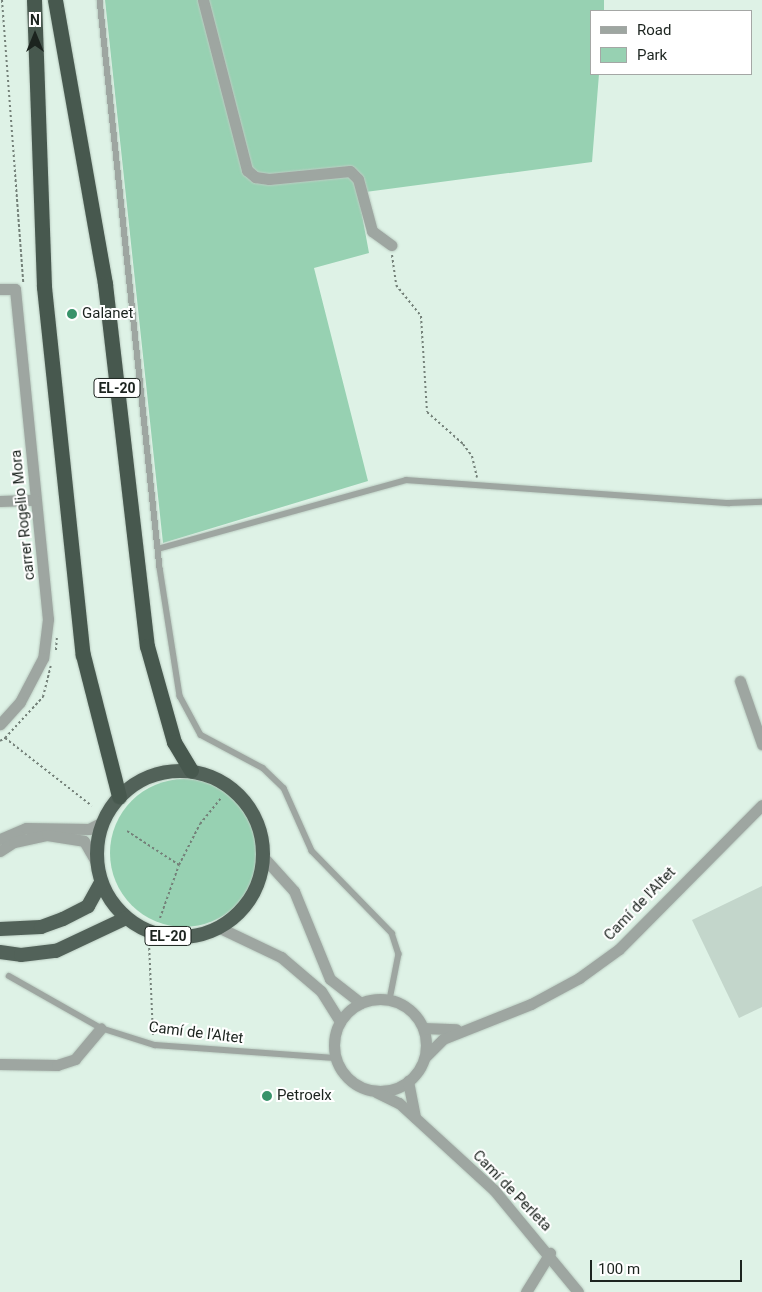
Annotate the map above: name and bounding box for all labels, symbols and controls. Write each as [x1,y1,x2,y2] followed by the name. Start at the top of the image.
[10,10,60,60] north arrow
[590,10,752,75] legend
[30,12,40,28] text: N
[637,21,671,39] text: Road
[637,46,667,64] text: Park
[82,305,133,323] place label: Galanet
[66,308,78,320] marker: Galanet
[93,376,141,399] road number: EL-20
[7,449,39,581] street label: carrer Rogelio Mora
[600,863,680,945] street label: Camí de l'Altet
[144,924,192,948] road number: EL-20
[148,1018,244,1048] street label: Camí de l'Altet
[277,1087,332,1105] place label: Petroelx
[261,1090,273,1102] marker: Petroelx
[469,1147,555,1235] street label: Camí de Perleta
[592,1250,744,1282] scale bar
[598,1260,640,1278] text: 100 m

